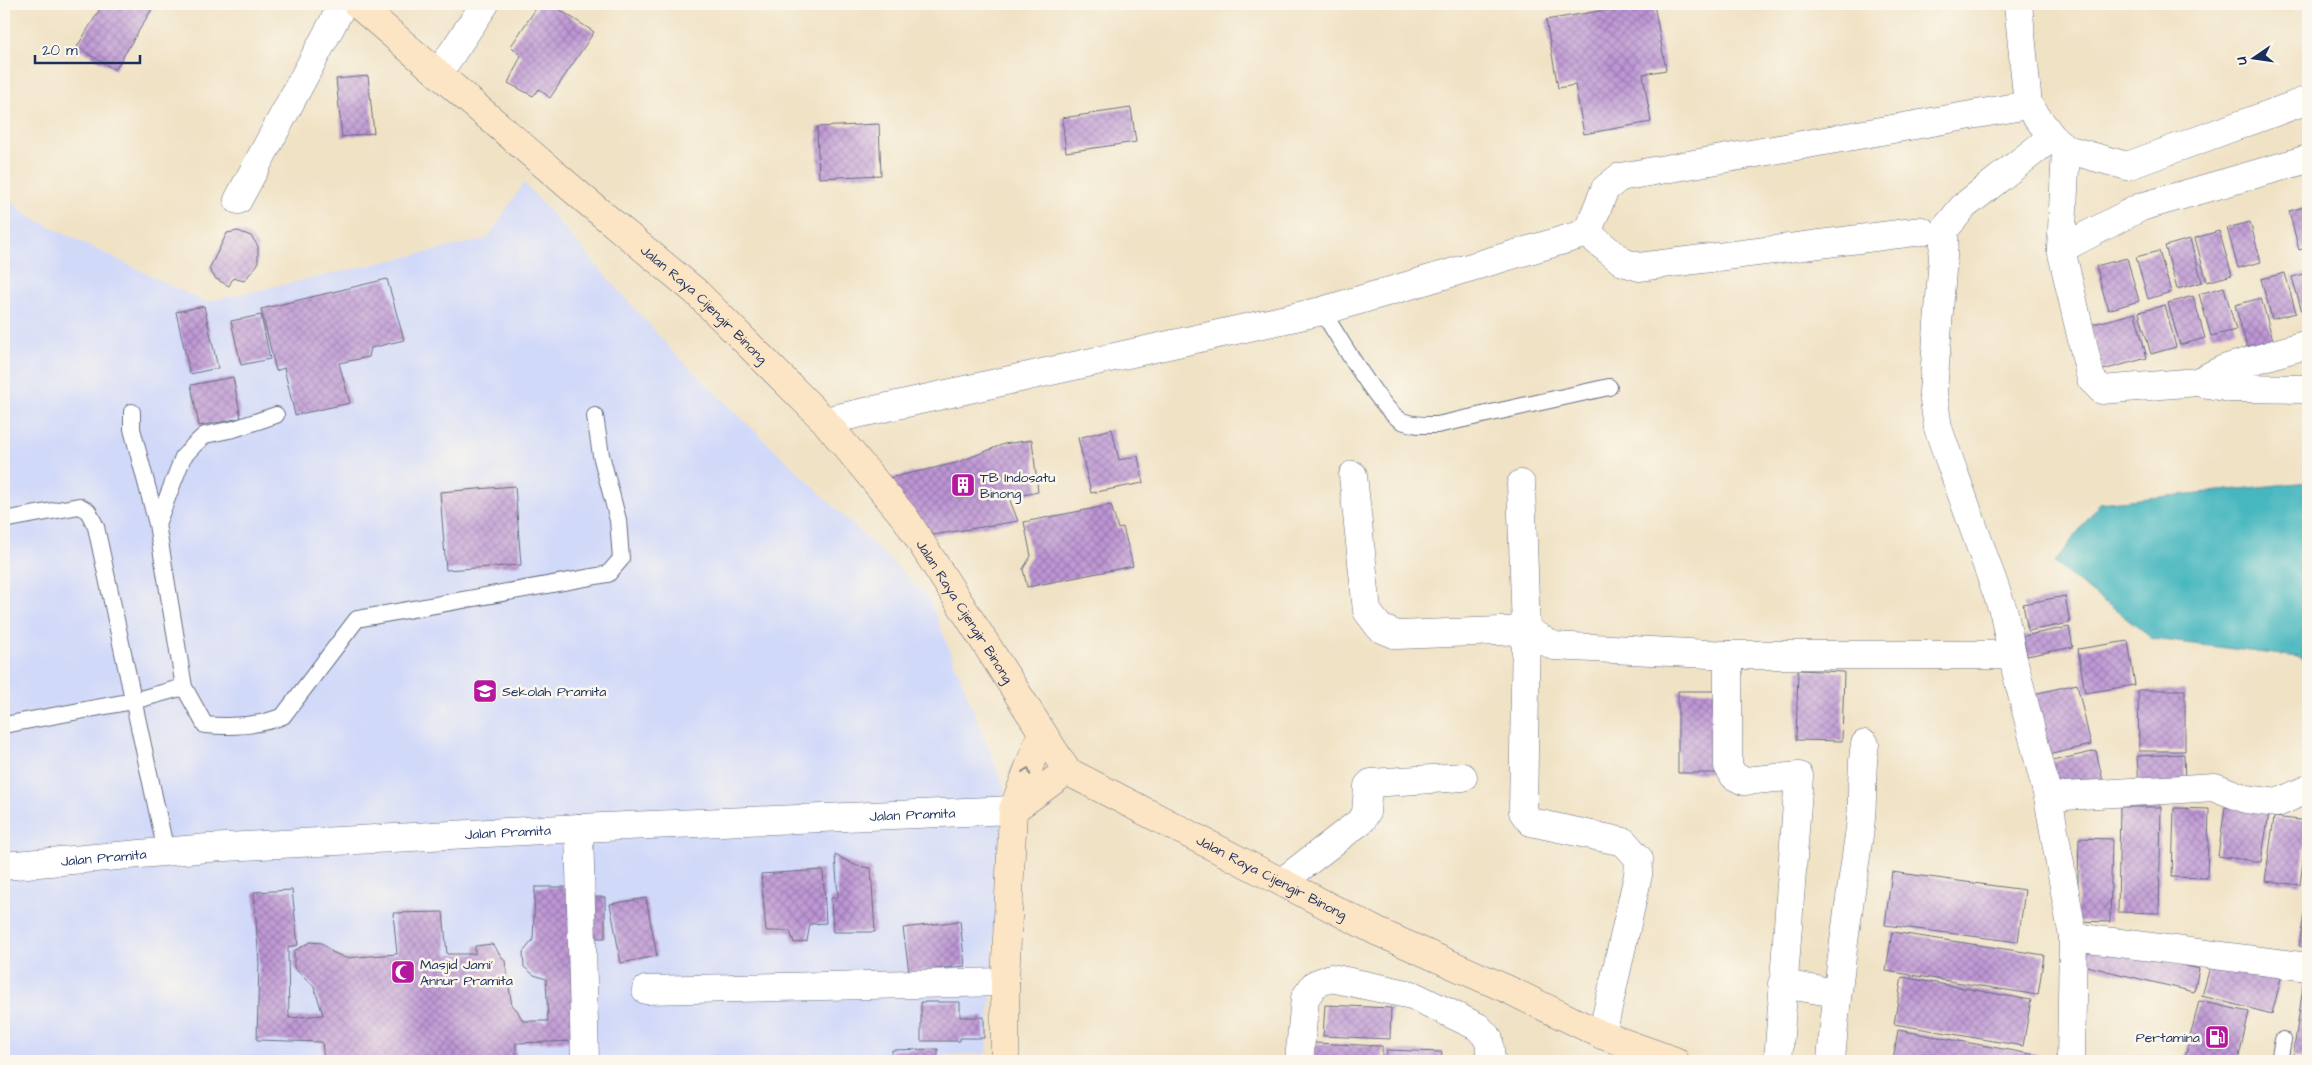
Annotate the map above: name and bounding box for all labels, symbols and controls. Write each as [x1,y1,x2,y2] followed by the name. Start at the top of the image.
[35,32,140,64] scale bar
[2230,32,2280,82] north arrow
[42,40,78,61] text: 20 m
[2232,54,2253,67] text: U
[636,241,771,369] street label: Jalan Raya Cijengir Binong
[980,468,1055,504] place label: TB Indosatu Binong
[950,472,976,498] building icon: TB Indosatu Binong
[911,536,1018,688] street label: Jalan Raya Cijengir Binong
[472,678,498,704] school or university icon: Sekolah Pramita
[502,682,606,702] place label: Sekolah Pramita
[1021,767,1031,776] one-way arrow
[869,803,956,827] street label: Jalan Pramita
[464,821,551,845] street label: Jalan Pramita
[1193,831,1350,925] street label: Jalan Raya Cijengir Binong
[60,844,147,872] street label: Jalan Pramita
[420,955,513,991] place label: Masjid Jami' Annur Pramita
[390,959,416,985] mosque icon: Masjid Jami' Annur Pramita
[2204,1024,2230,1050] fuel station icon: Pertamina
[2136,1028,2200,1048] place label: Pertamina

